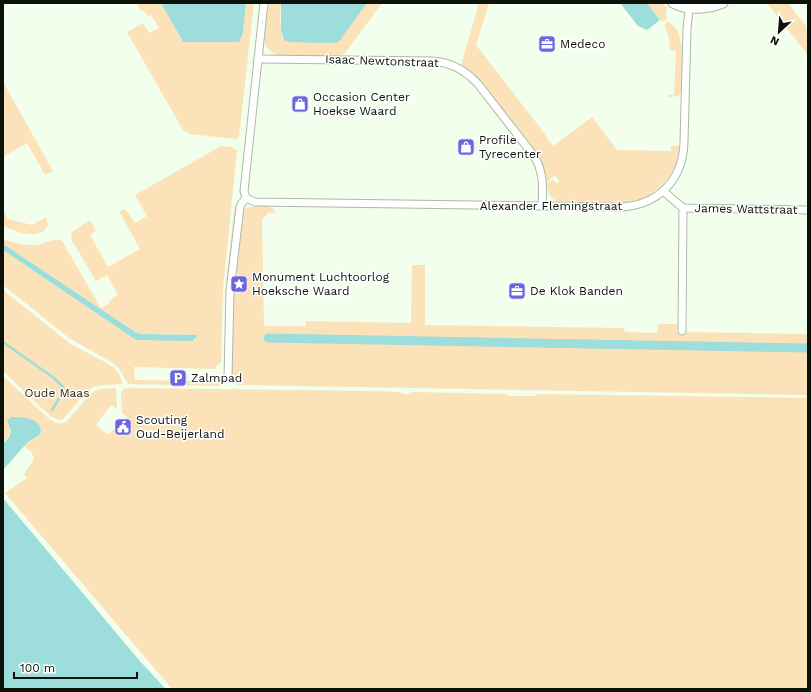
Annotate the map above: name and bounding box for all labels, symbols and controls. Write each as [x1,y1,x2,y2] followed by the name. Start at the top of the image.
[759,12,799,52] north arrow
[768,33,781,48] text: N
[537,34,557,54] office icon: Medeco
[560,37,605,51] place label: Medeco
[325,52,439,70] street label: Isaac Newtonstraat
[313,90,410,118] place label: Occasion Center Hoekse Waard
[290,94,310,114] shop icon: Occasion Center Hoekse Waard
[479,133,541,161] place label: Profile Tyrecenter
[456,137,476,157] shop icon: Profile Tyrecenter
[480,199,622,213] street label: Alexander Flemingstraat
[694,201,798,217] street label: James Wattstraat
[252,270,390,298] place label: Monument Luchtoorlog Hoeksche Waard
[229,274,249,294] place icon: Monument Luchtoorlog Hoeksche Waard
[507,281,527,301] office icon: De Klok Banden
[530,284,623,298] place label: De Klok Banden
[168,368,188,388] parking icon: Zalmpad
[191,371,242,385] place label: Zalmpad
[24,386,90,400] park label: Oude Maas
[136,413,224,441] place label: Scouting Oud-Beijerland
[113,417,133,437] public building icon: Scouting Oud-Beijerland
[14,654,137,680] scale bar
[20,661,55,675] text: 100 m

